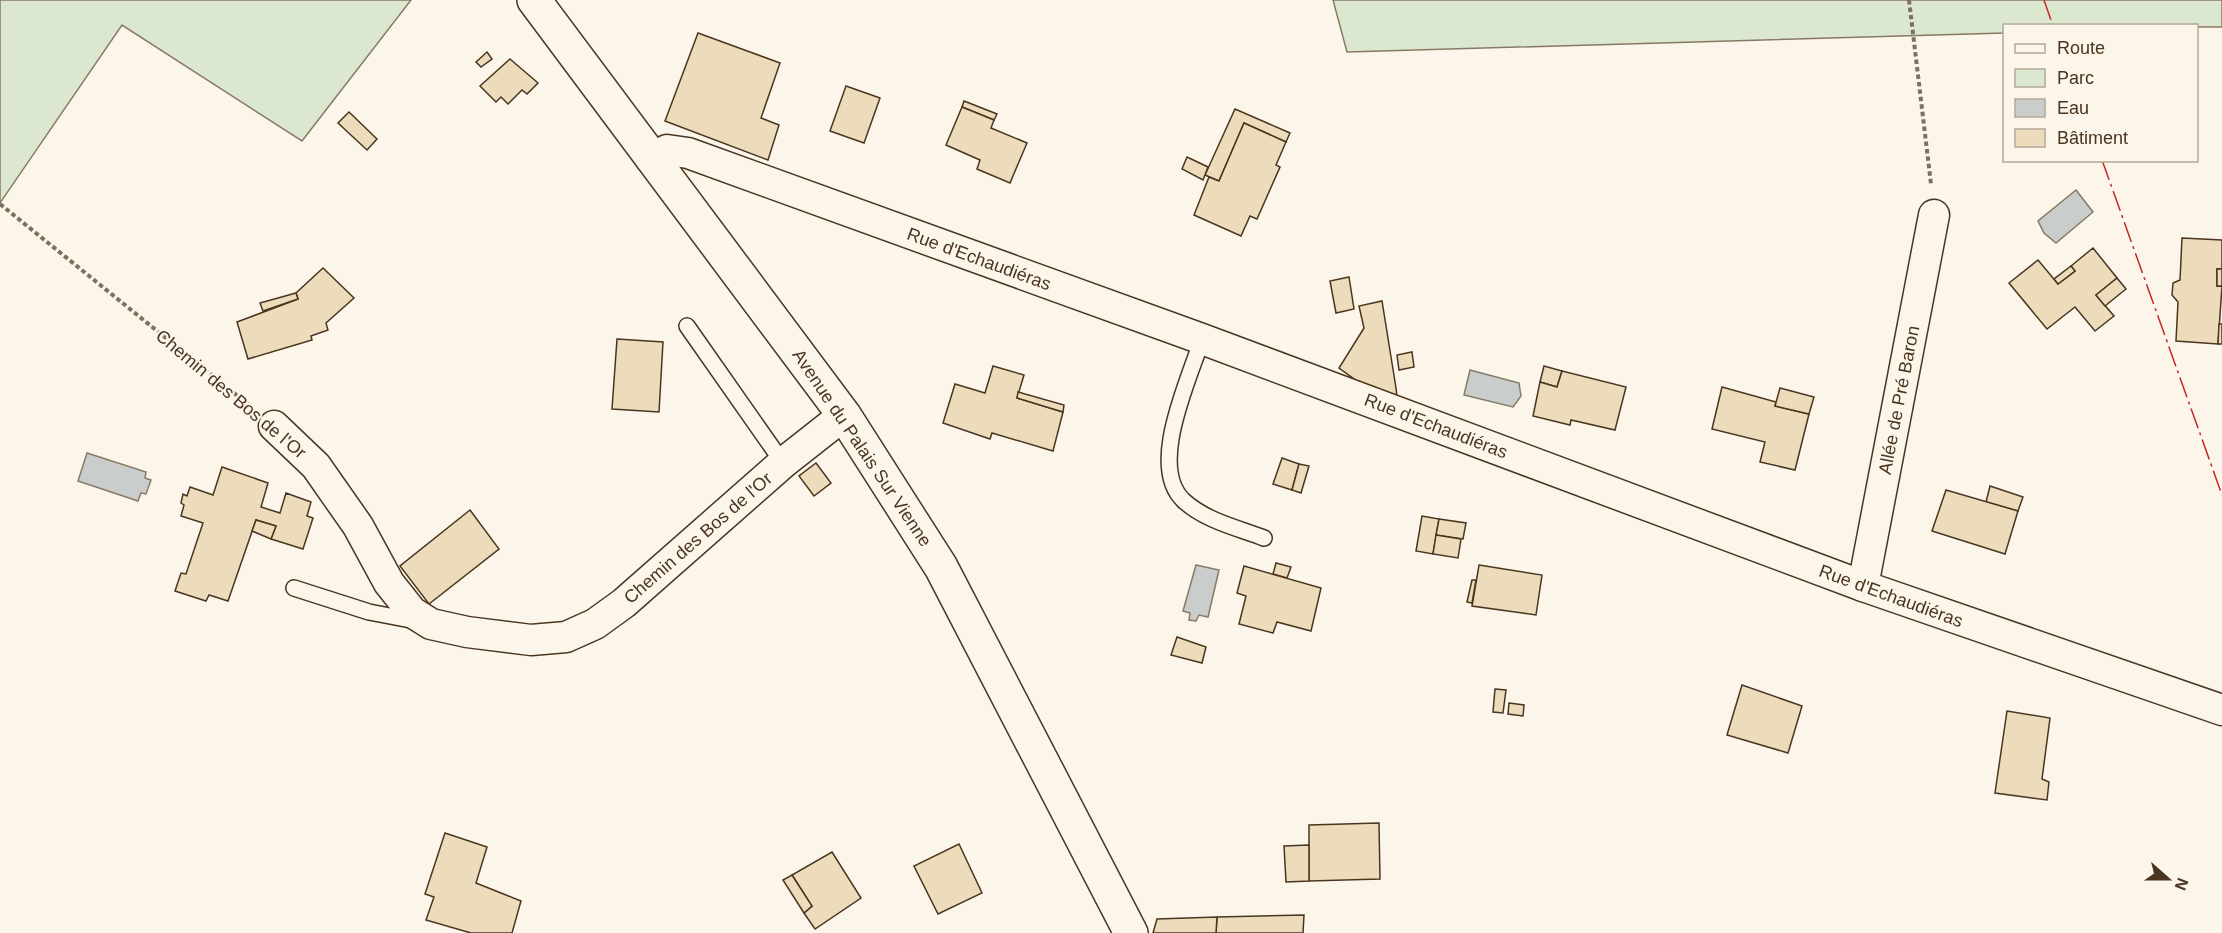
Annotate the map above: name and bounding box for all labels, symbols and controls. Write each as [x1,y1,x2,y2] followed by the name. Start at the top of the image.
[2003,24,2198,162] legend
[2057,38,2105,58] text: Route
[2057,68,2094,88] text: Parc
[2057,98,2089,118] text: Eau
[2057,128,2128,148] text: Bâtiment
[904,224,1054,294] street label: Rue d'Echaudiéras
[1875,324,1923,476] street label: Allée de Pré Baron
[152,325,310,463] street label: Chemin des Bos de l'Or
[788,346,936,550] street label: Avenue du Palais Sur Vienne
[1362,390,1510,462] street label: Rue d'Echaudiéras
[620,468,776,608] street label: Chemin des Bos de l'Or
[1816,561,1966,631] street label: Rue d'Echaudiéras
[2138,849,2198,909] north arrow
[2172,876,2192,893] text: N

